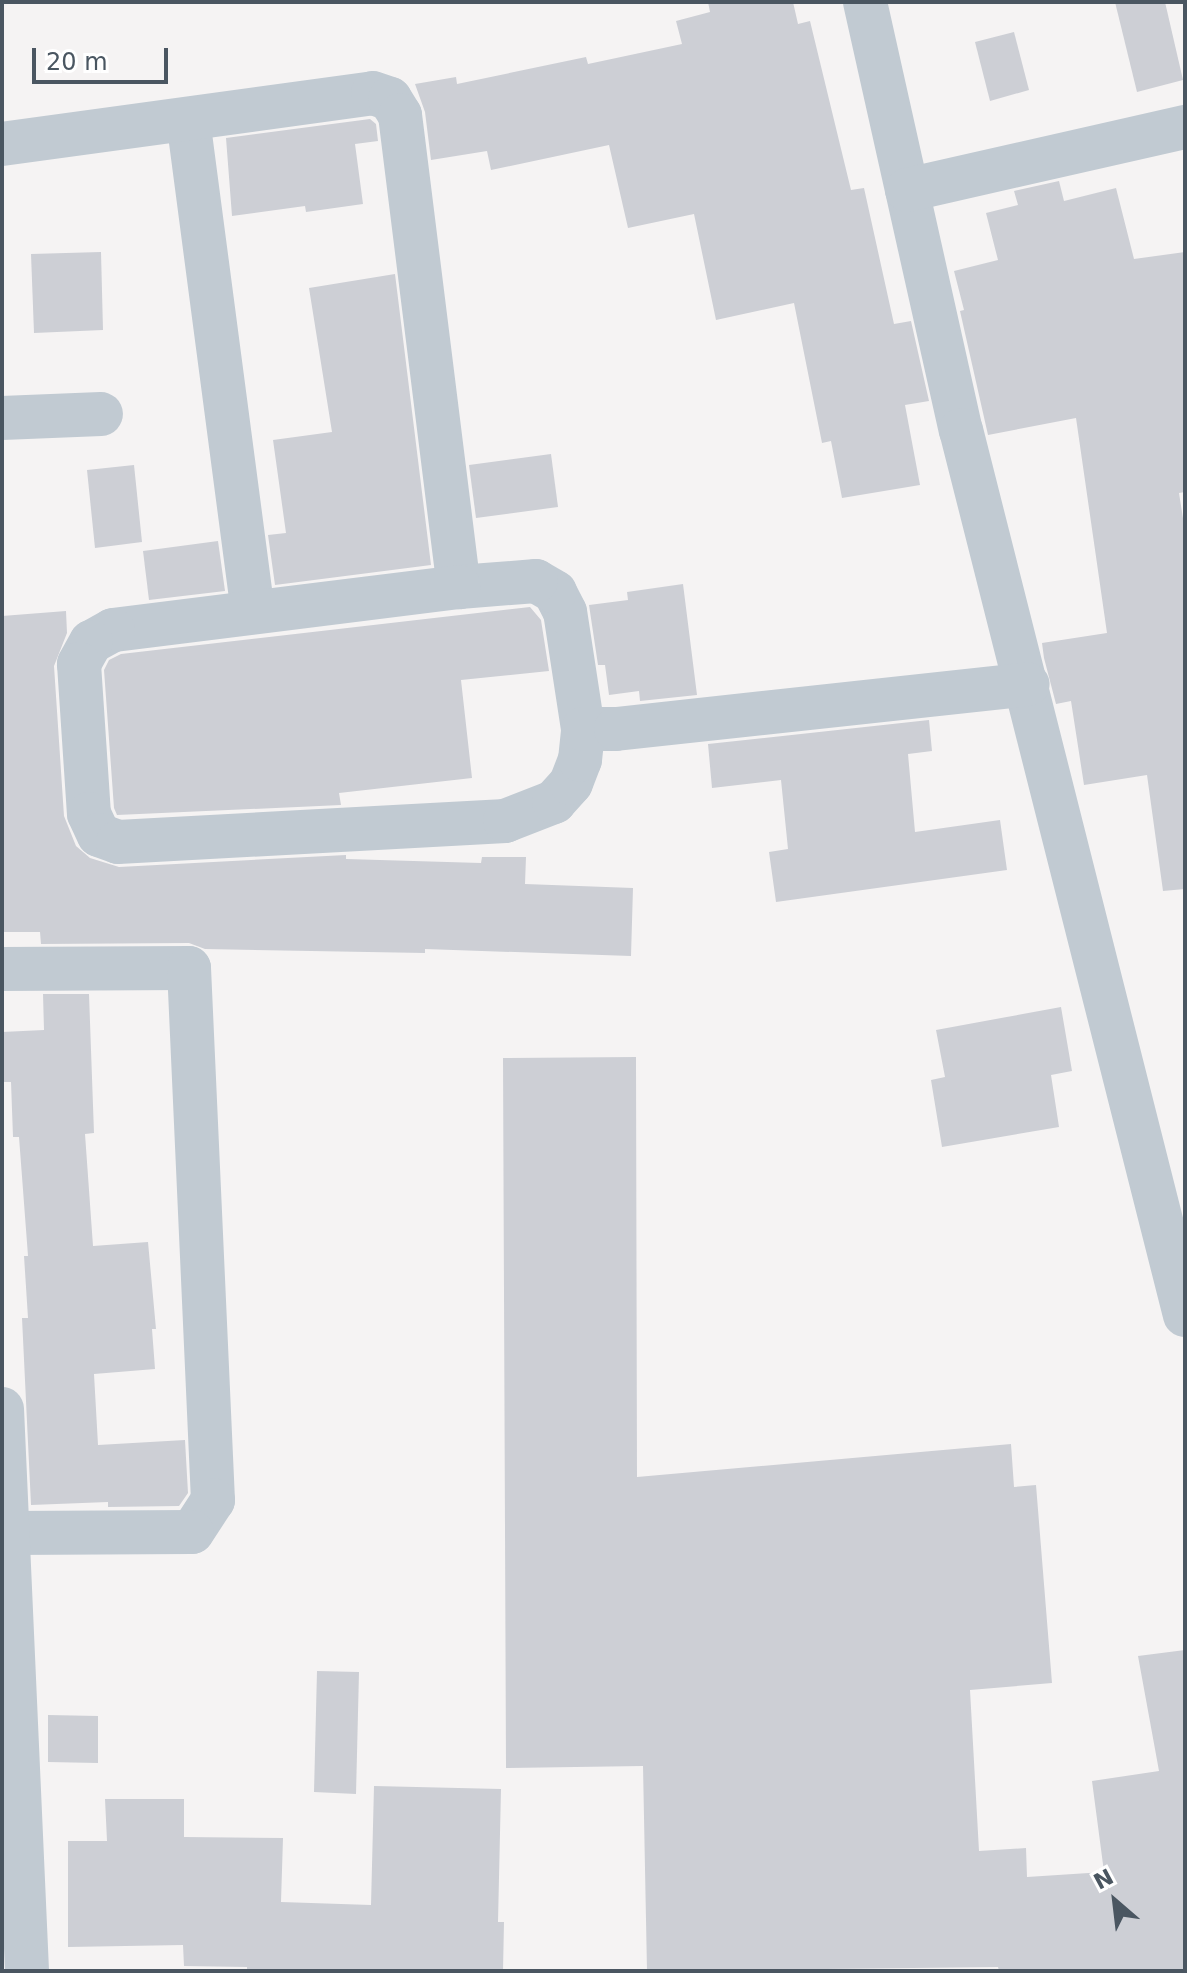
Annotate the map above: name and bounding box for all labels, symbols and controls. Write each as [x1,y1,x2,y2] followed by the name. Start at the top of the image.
[36,32,172,82] scale bar
[46,48,108,76] text: 20 m
[1075,1861,1155,1941] north arrow
[1089,1864,1117,1895] text: N

